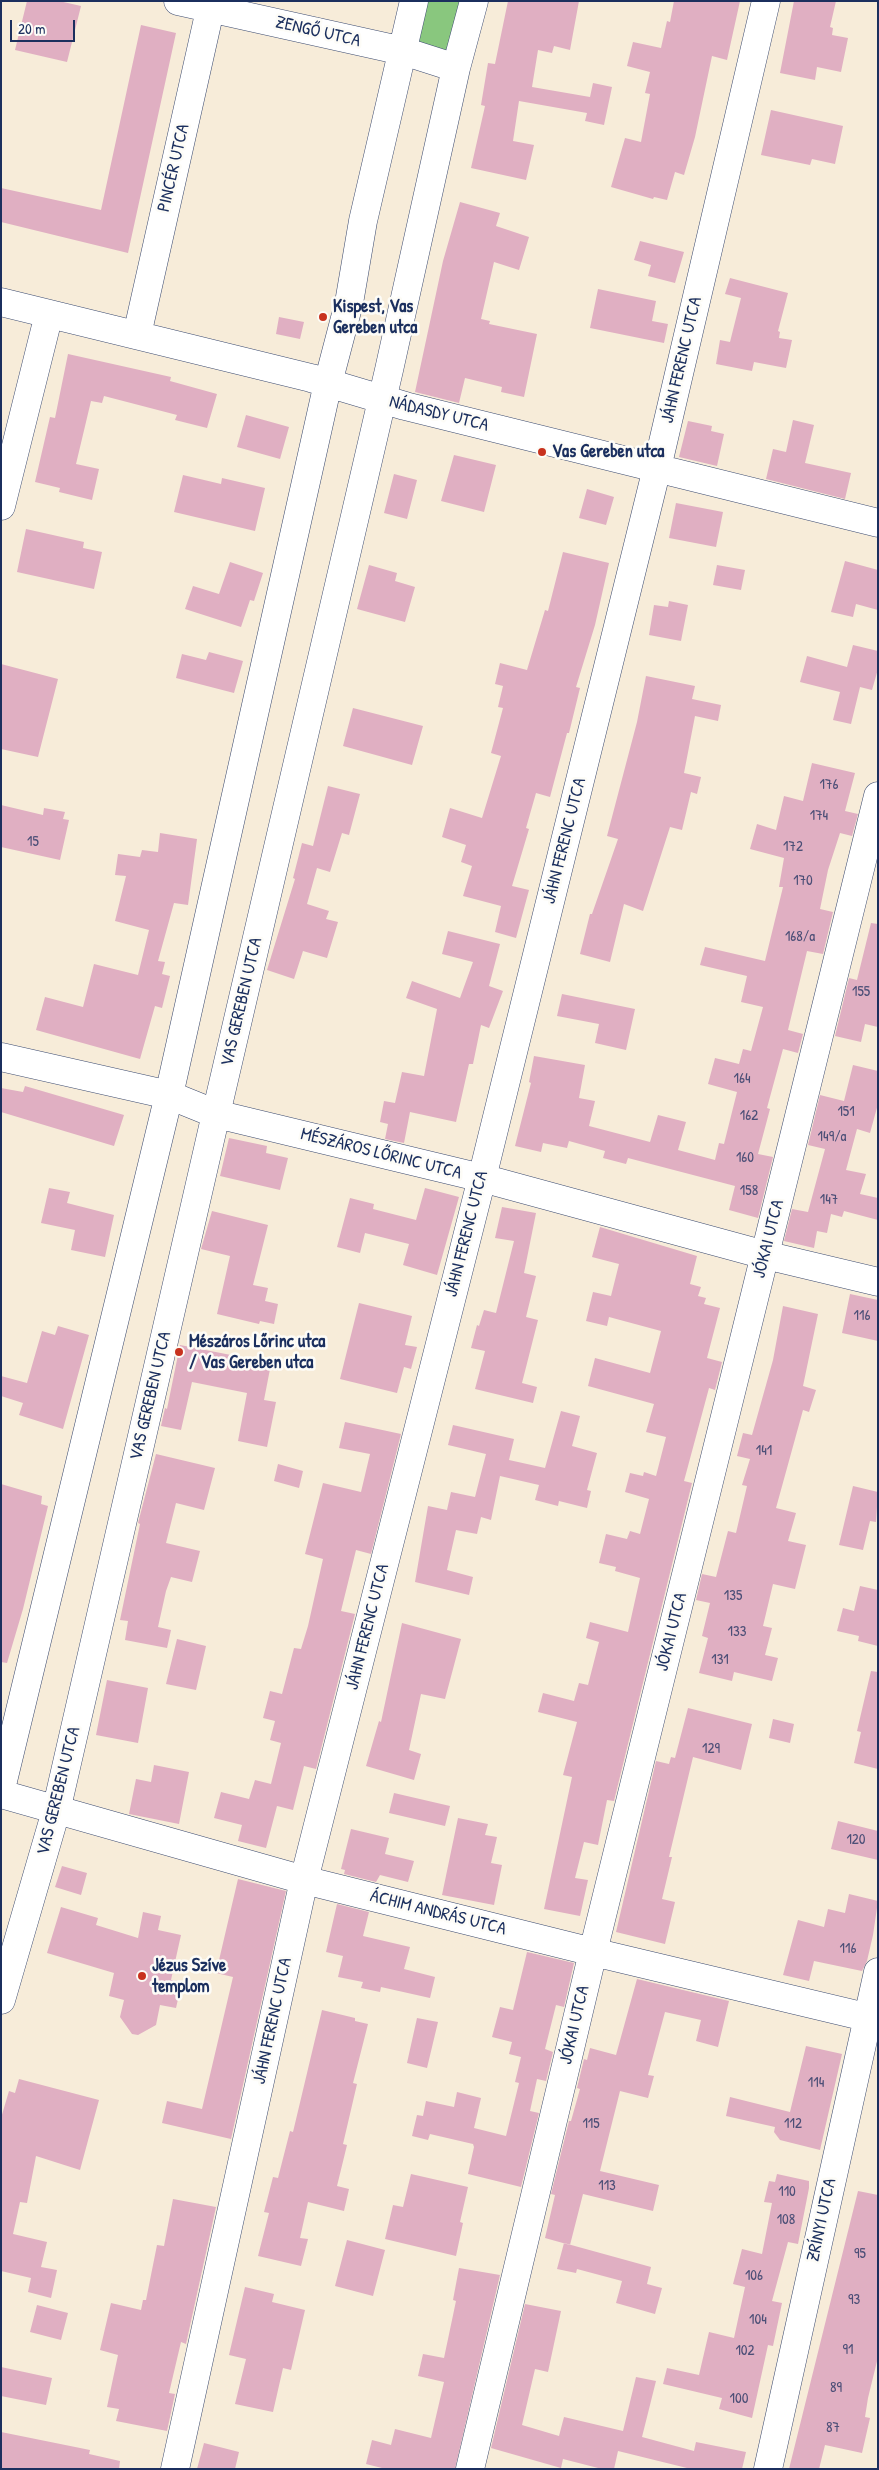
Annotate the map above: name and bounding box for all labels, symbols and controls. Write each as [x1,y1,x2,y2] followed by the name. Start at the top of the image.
[12,10,78,42] scale bar
[273,12,363,52] street label: ZENGŐ UTCA
[18,18,45,39] text: 20 m
[153,122,195,214] street label: PINCÉR UTCA
[657,295,707,425] street label: JÁHN FERENC UTCA
[333,296,417,338] place label: Kispest, Vas Gereben utca
[317,311,329,323] marker: Kispest, Vas Gereben utca
[387,391,491,437] street label: NÁDASDY UTCA
[552,441,664,463] place label: Vas Gereben utca
[536,446,548,458] marker: Vas Gereben utca
[539,776,591,906] street label: JÁHN FERENC UTCA
[820,776,838,794] house number: 176
[810,807,828,825] house number: 174
[27,833,39,851] house number: 15
[783,838,803,856] house number: 172
[793,872,813,890] house number: 170
[785,928,815,946] house number: 168/a
[217,935,267,1069] street label: VAS GEREBEN UTCA
[852,983,870,1001] house number: 155
[733,1070,751,1088] house number: 164
[837,1103,855,1121] house number: 151
[740,1107,758,1125] house number: 162
[298,1124,464,1184] street label: MÉSZÁROS LŐRINC UTCA
[818,1128,846,1146] house number: 149/a
[736,1149,754,1167] house number: 160
[441,1169,493,1299] street label: JÁHN FERENC UTCA
[740,1182,758,1200] house number: 158
[820,1191,838,1209] house number: 147
[749,1197,789,1281] street label: JÓKAI UTCA
[854,1307,870,1325] house number: 116
[126,1329,176,1463] street label: VAS GEREBEN UTCA
[189,1331,325,1374] place label: Mészáros Lőrinc utca / Vas Gereben utca
[173,1346,185,1358] marker: Mészáros Lőrinc utca / Vas Gereben utca
[756,1442,772,1460] house number: 141
[342,1562,394,1692] street label: JÁHN FERENC UTCA
[724,1587,742,1605] house number: 135
[652,1590,692,1674] street label: JÓKAI UTCA
[728,1623,746,1641] house number: 133
[711,1651,729,1669] house number: 131
[33,1724,85,1858] street label: VAS GEREBEN UTCA
[702,1740,720,1758] house number: 129
[846,1831,866,1849] house number: 120
[368,1886,508,1940] street label: ÁCHIM ANDRÁS UTCA
[840,1940,856,1958] house number: 116
[152,1955,226,1998] place label: Jézus Szíve templom
[249,1956,297,2086] street label: JÁHN FERENC UTCA
[136,1970,148,1982] marker: Jézus Szíve templom
[555,1983,595,2067] street label: JÓKAI UTCA
[808,2074,824,2092] house number: 114
[582,2115,600,2133] house number: 115
[784,2115,802,2133] house number: 112
[803,2176,841,2264] street label: ZRÍNYI UTCA
[598,2177,616,2195] house number: 113
[778,2183,796,2201] house number: 110
[777,2211,795,2229] house number: 108
[854,2245,866,2263] house number: 95
[745,2267,763,2285] house number: 106
[848,2291,860,2309] house number: 93
[749,2311,767,2329] house number: 104
[843,2341,853,2359] house number: 91
[735,2342,755,2360] house number: 102
[830,2379,842,2397] house number: 89
[730,2390,748,2408] house number: 100
[826,2419,840,2437] house number: 87

